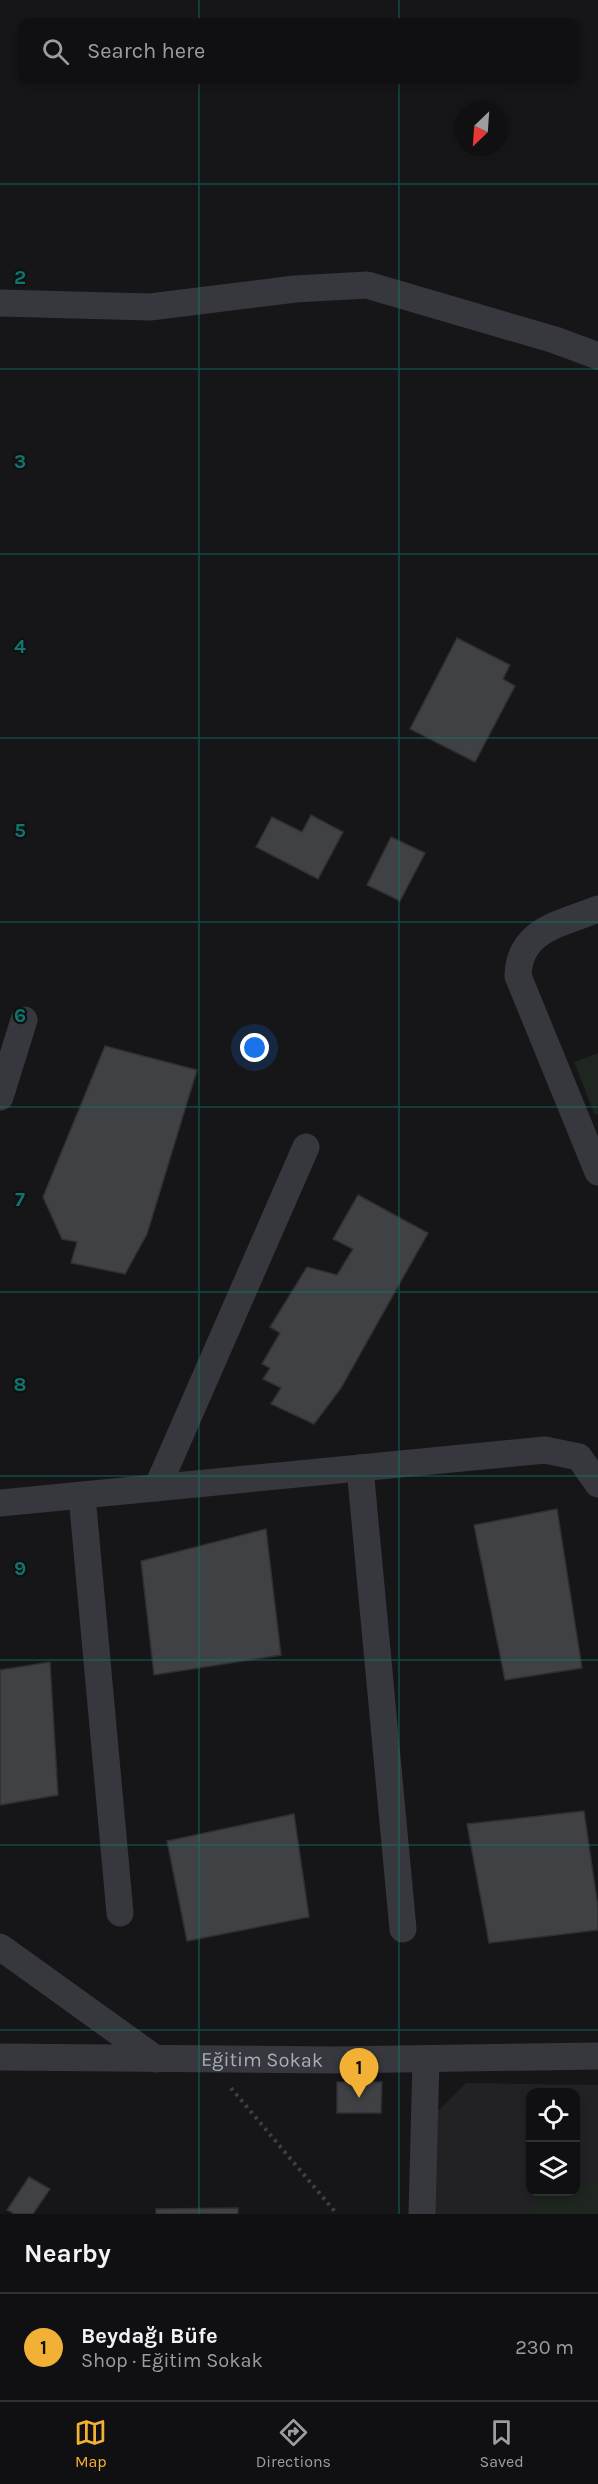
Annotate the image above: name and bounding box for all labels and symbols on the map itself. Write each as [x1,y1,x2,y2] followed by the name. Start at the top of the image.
[454,102,508,156] north arrow
[14,266,26,289] text: 2
[14,450,26,473] text: 3
[14,635,26,658] text: 4
[14,819,26,842] text: 5
[14,1004,26,1027] text: 6
[240,1033,269,1062] your location
[15,1188,25,1211] text: 7
[14,1373,26,1396] text: 8
[14,1557,26,1580] text: 9
[201,2047,323,2071] street label: Eğitim Sokak
[340,2048,378,2098] pin: 1

